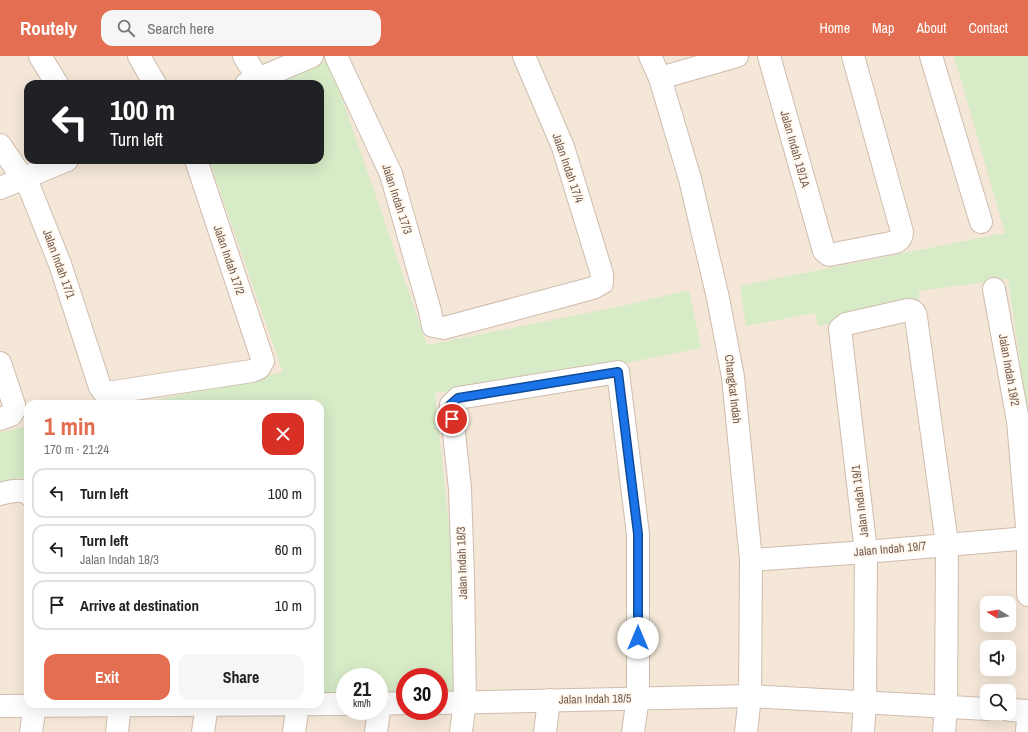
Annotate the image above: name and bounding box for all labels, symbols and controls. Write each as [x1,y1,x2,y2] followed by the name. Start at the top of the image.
[101,10,381,46] search box
[20,15,77,41] text: Routely
[115,17,137,39] icon: search
[147,18,214,39] text: Search here
[819,19,850,37] text: Home
[872,19,894,37] text: Map
[916,19,946,37] text: About
[968,19,1008,37] text: Contact
[110,91,175,129] text: 100 m
[44,96,96,148] icon: left
[776,109,814,190] street label: Jalan Indah 19/1A
[110,127,163,152] text: Turn left
[549,131,588,205] street label: Jalan Indah 17/4
[378,162,416,236] street label: Jalan Indah 17/3
[210,223,248,297] street label: Jalan Indah 17/2
[39,227,79,301] street label: Jalan Indah 17/1
[995,333,1023,407] street label: Jalan Indah 19/2
[721,354,745,424] street label: Changkat Indah
[435,402,469,436] pin
[441,408,463,430] icon: arrive
[44,410,95,442] text: 1 min
[262,413,304,455] button: close
[44,441,109,458] text: 170 m · 21:24
[848,463,872,538] street label: Jalan Indah 19/1
[46,482,68,504] icon: left
[80,483,128,504] text: Turn left
[268,483,302,504] text: 100 m
[453,526,471,600] street label: Jalan Indah 18/3
[80,530,128,551] text: Turn left
[46,538,68,560] icon: left
[853,538,927,560] street label: Jalan Indah 19/7
[275,539,302,560] text: 60 m
[80,551,159,568] text: Jalan Indah 18/3
[46,594,68,616] icon: arrive
[80,595,199,616] text: Arrive at destination
[275,595,302,616] text: 10 m
[980,596,1016,632] north arrow
[980,596,1016,720] map controls
[617,617,659,659] position arrow
[980,640,1016,676] button: sound
[44,654,170,700] button: Exit
[178,654,304,700] button: Share
[396,668,448,720] speed limit sign: 30
[353,675,371,702] text: 21
[980,684,1016,720] button: search
[558,690,632,708] street label: Jalan Indah 18/5
[353,697,371,710] text: km/h

